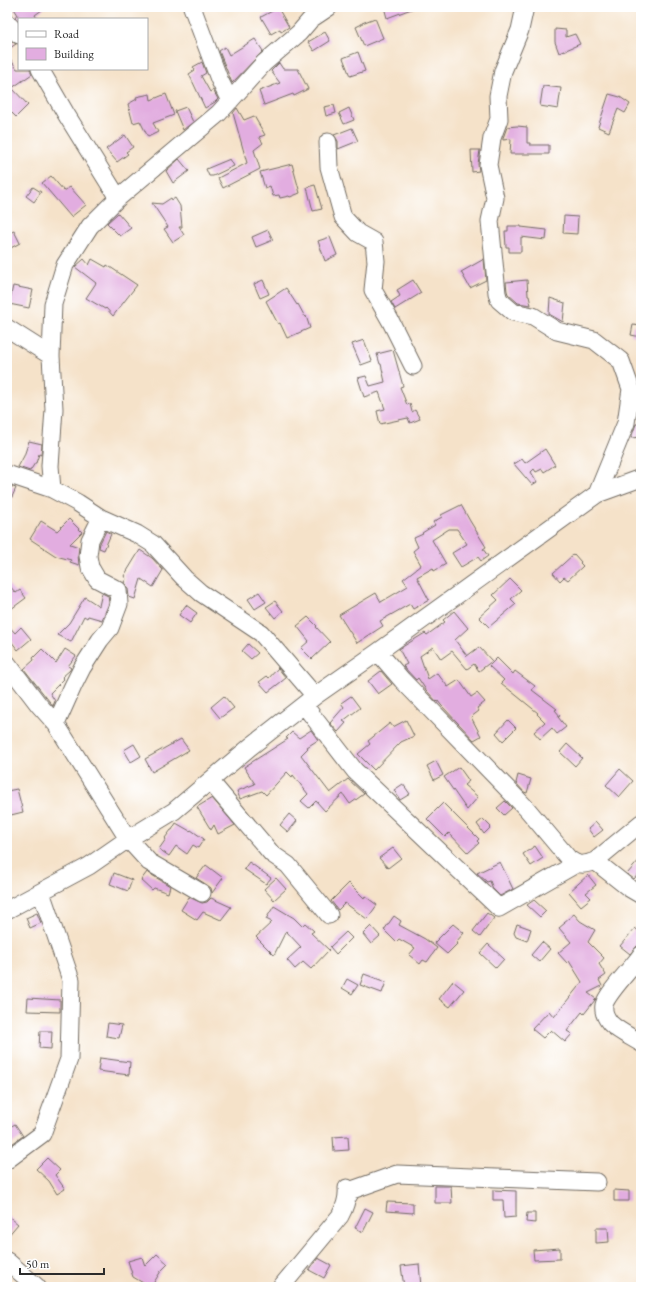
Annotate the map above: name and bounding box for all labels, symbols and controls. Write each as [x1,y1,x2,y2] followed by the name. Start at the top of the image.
[18,18,148,70] legend
[54,26,80,42] text: Road
[54,46,95,62] text: Building
[20,1250,104,1276] scale bar
[26,1256,50,1272] text: 50 m

